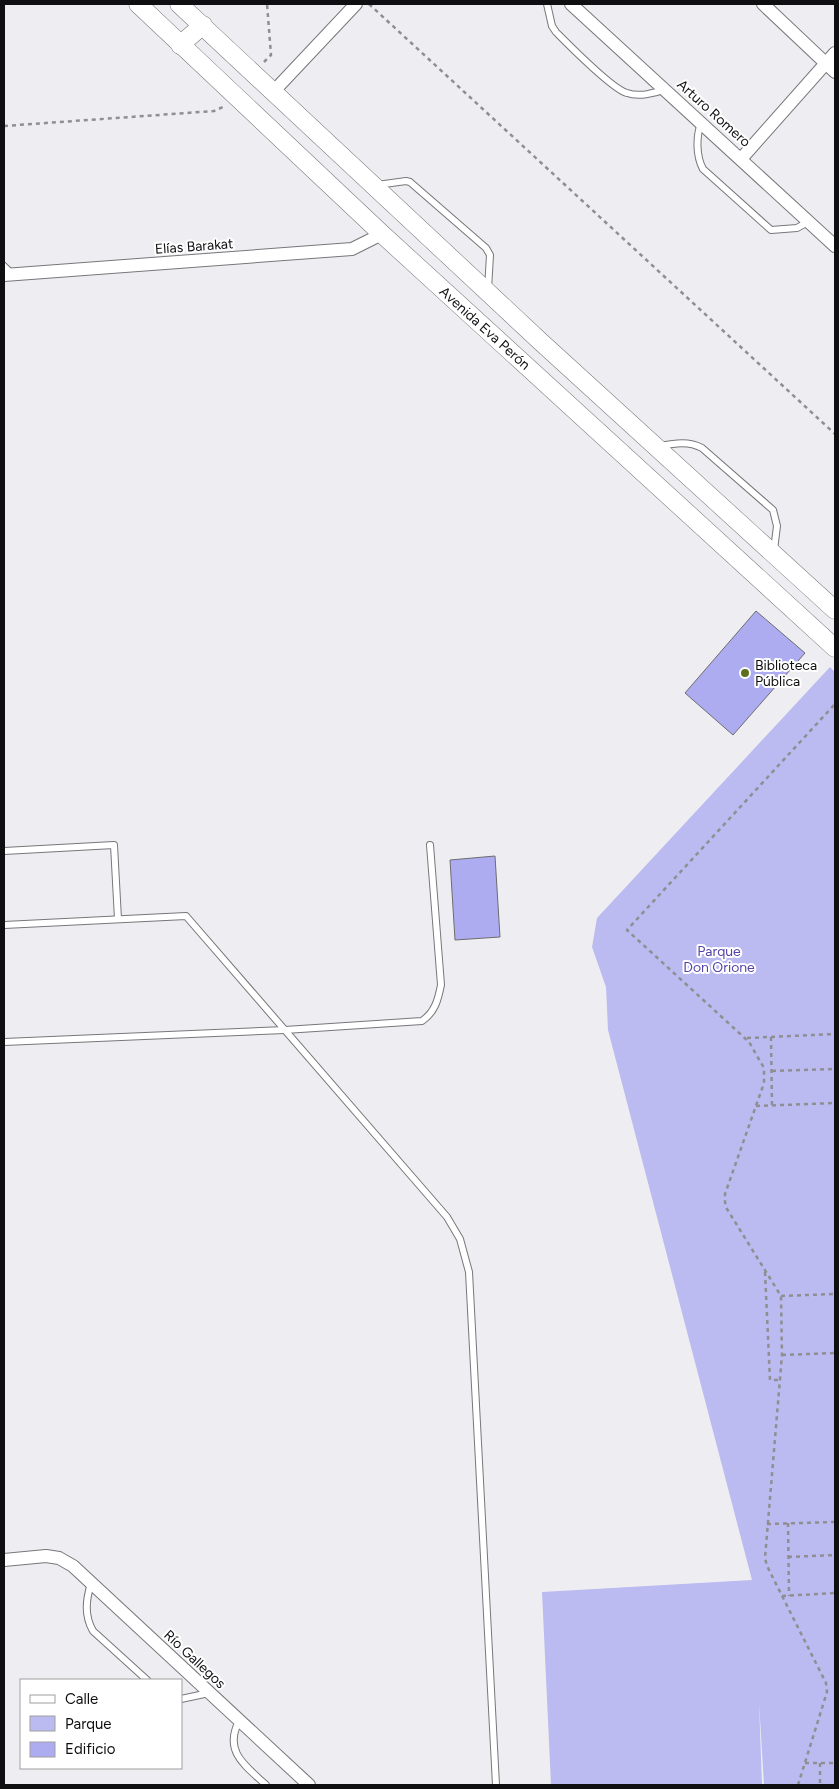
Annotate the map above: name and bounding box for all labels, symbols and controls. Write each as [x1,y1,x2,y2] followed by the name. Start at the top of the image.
[673,76,754,151] street label: Arturo Romero
[154,235,234,258] street label: Elías Barakat
[436,283,534,374] street label: Avenida Eva Perón
[755,657,817,690] place label: Biblioteca Pública
[739,667,751,679] marker: Biblioteca Pública
[683,943,755,976] park label: Parque Don Orione
[160,1627,229,1692] street label: Río Gallegos
[20,1679,182,1769] legend
[65,1690,98,1708] text: Calle
[65,1715,112,1733] text: Parque
[65,1740,116,1758] text: Edificio

